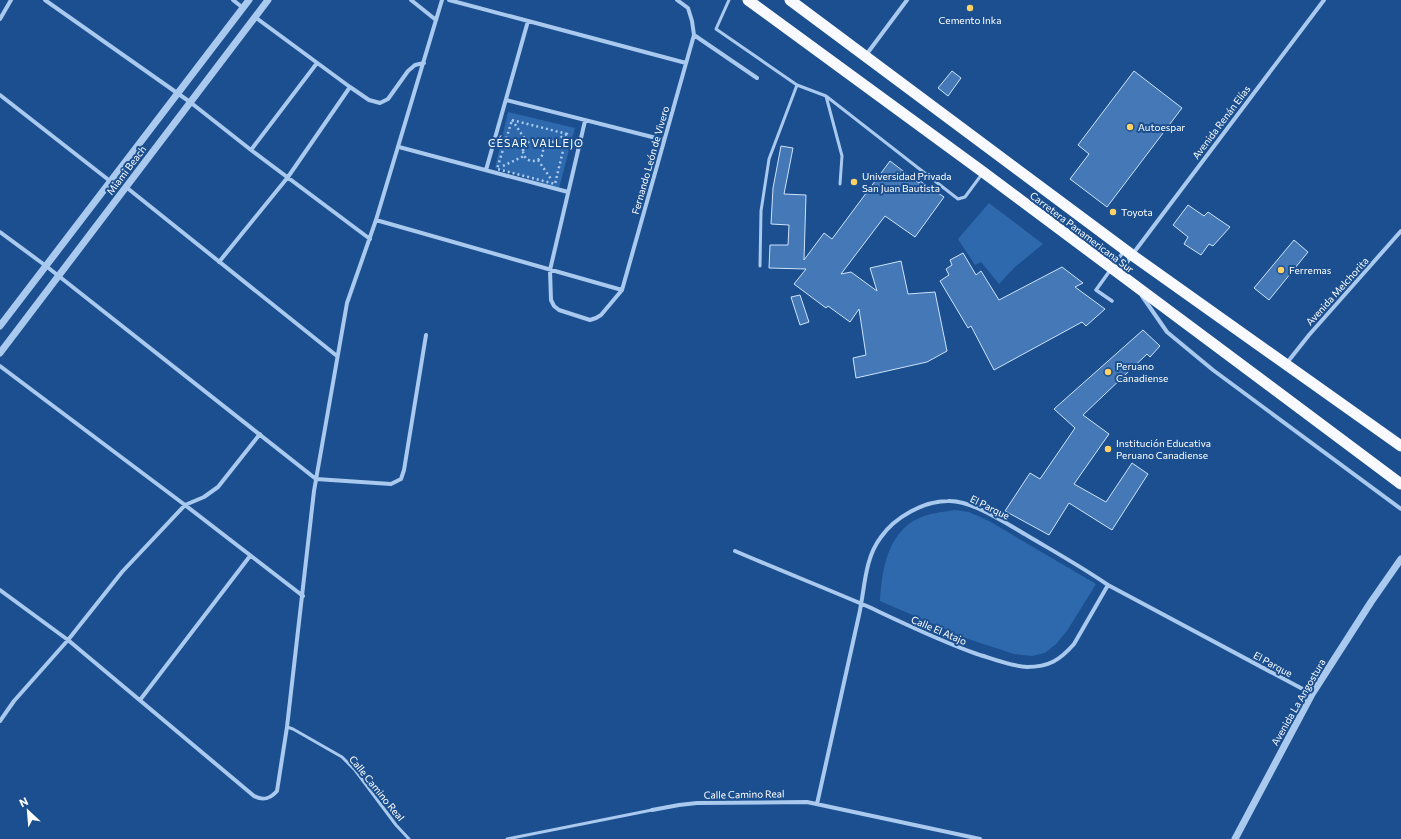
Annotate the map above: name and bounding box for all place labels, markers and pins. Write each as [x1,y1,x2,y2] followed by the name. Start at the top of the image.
[965,3,975,13] marker: Cemento Inka
[939,14,1001,26] place label: Cemento Inka
[1138,121,1185,133] place label: Autoespar
[1125,122,1135,132] marker: Autoespar
[862,170,952,194] place label: Universidad Privada San Juan Bautista
[849,177,859,187] marker: Universidad Privada San Juan Bautista
[1121,206,1153,218] place label: Toyota
[1108,207,1118,217] marker: Toyota
[1289,264,1332,276] place label: Ferremas
[1276,265,1286,275] marker: Ferremas
[1116,360,1168,384] place label: Peruano Canadiense
[1103,367,1113,377] marker: Peruano Canadiense
[1116,437,1211,461] place label: Institución Educativa Peruano Canadiense
[1103,444,1113,454] marker: Institución Educativa Peruano Canadiense

